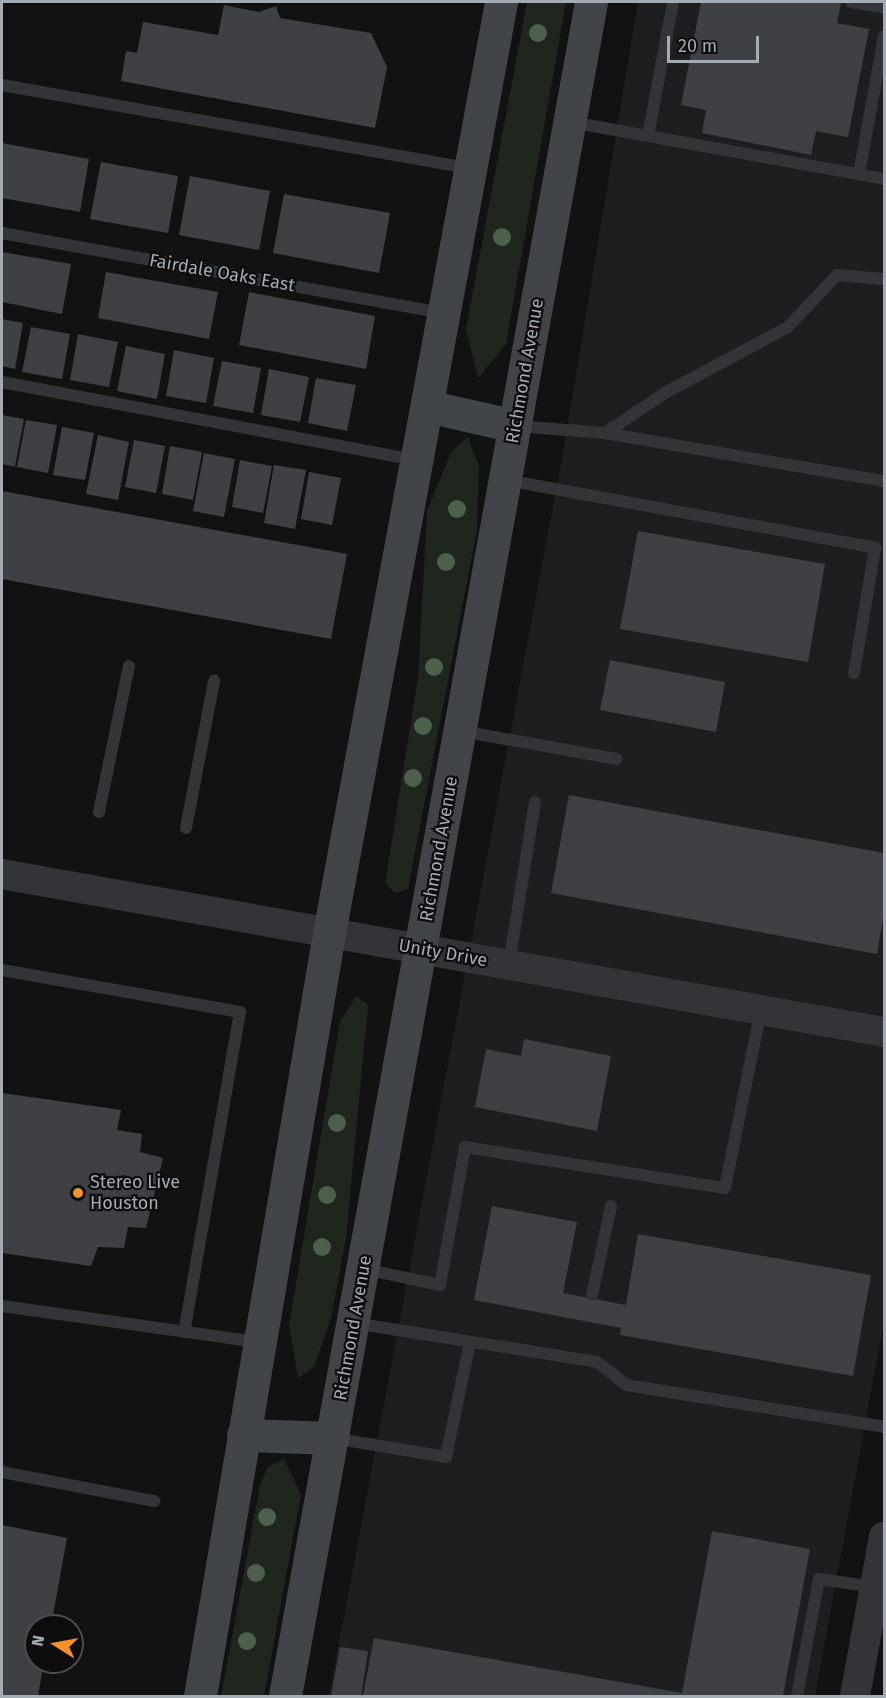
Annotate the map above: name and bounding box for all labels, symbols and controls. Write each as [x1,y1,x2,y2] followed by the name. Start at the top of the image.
[670,24,762,62] scale bar
[678,35,717,57] text: 20 m
[148,250,296,296] street label: Fairdale Oaks East
[502,297,548,445] street label: Richmond Avenue
[416,775,462,923] street label: Richmond Avenue
[397,935,489,971] street label: Unity Drive
[90,1172,180,1214] place label: Stereo Live Houston
[71,1186,85,1200] marker: Stereo Live Houston
[330,1254,376,1402] street label: Richmond Avenue
[24,1614,84,1674] north arrow
[27,1634,48,1648] text: N

